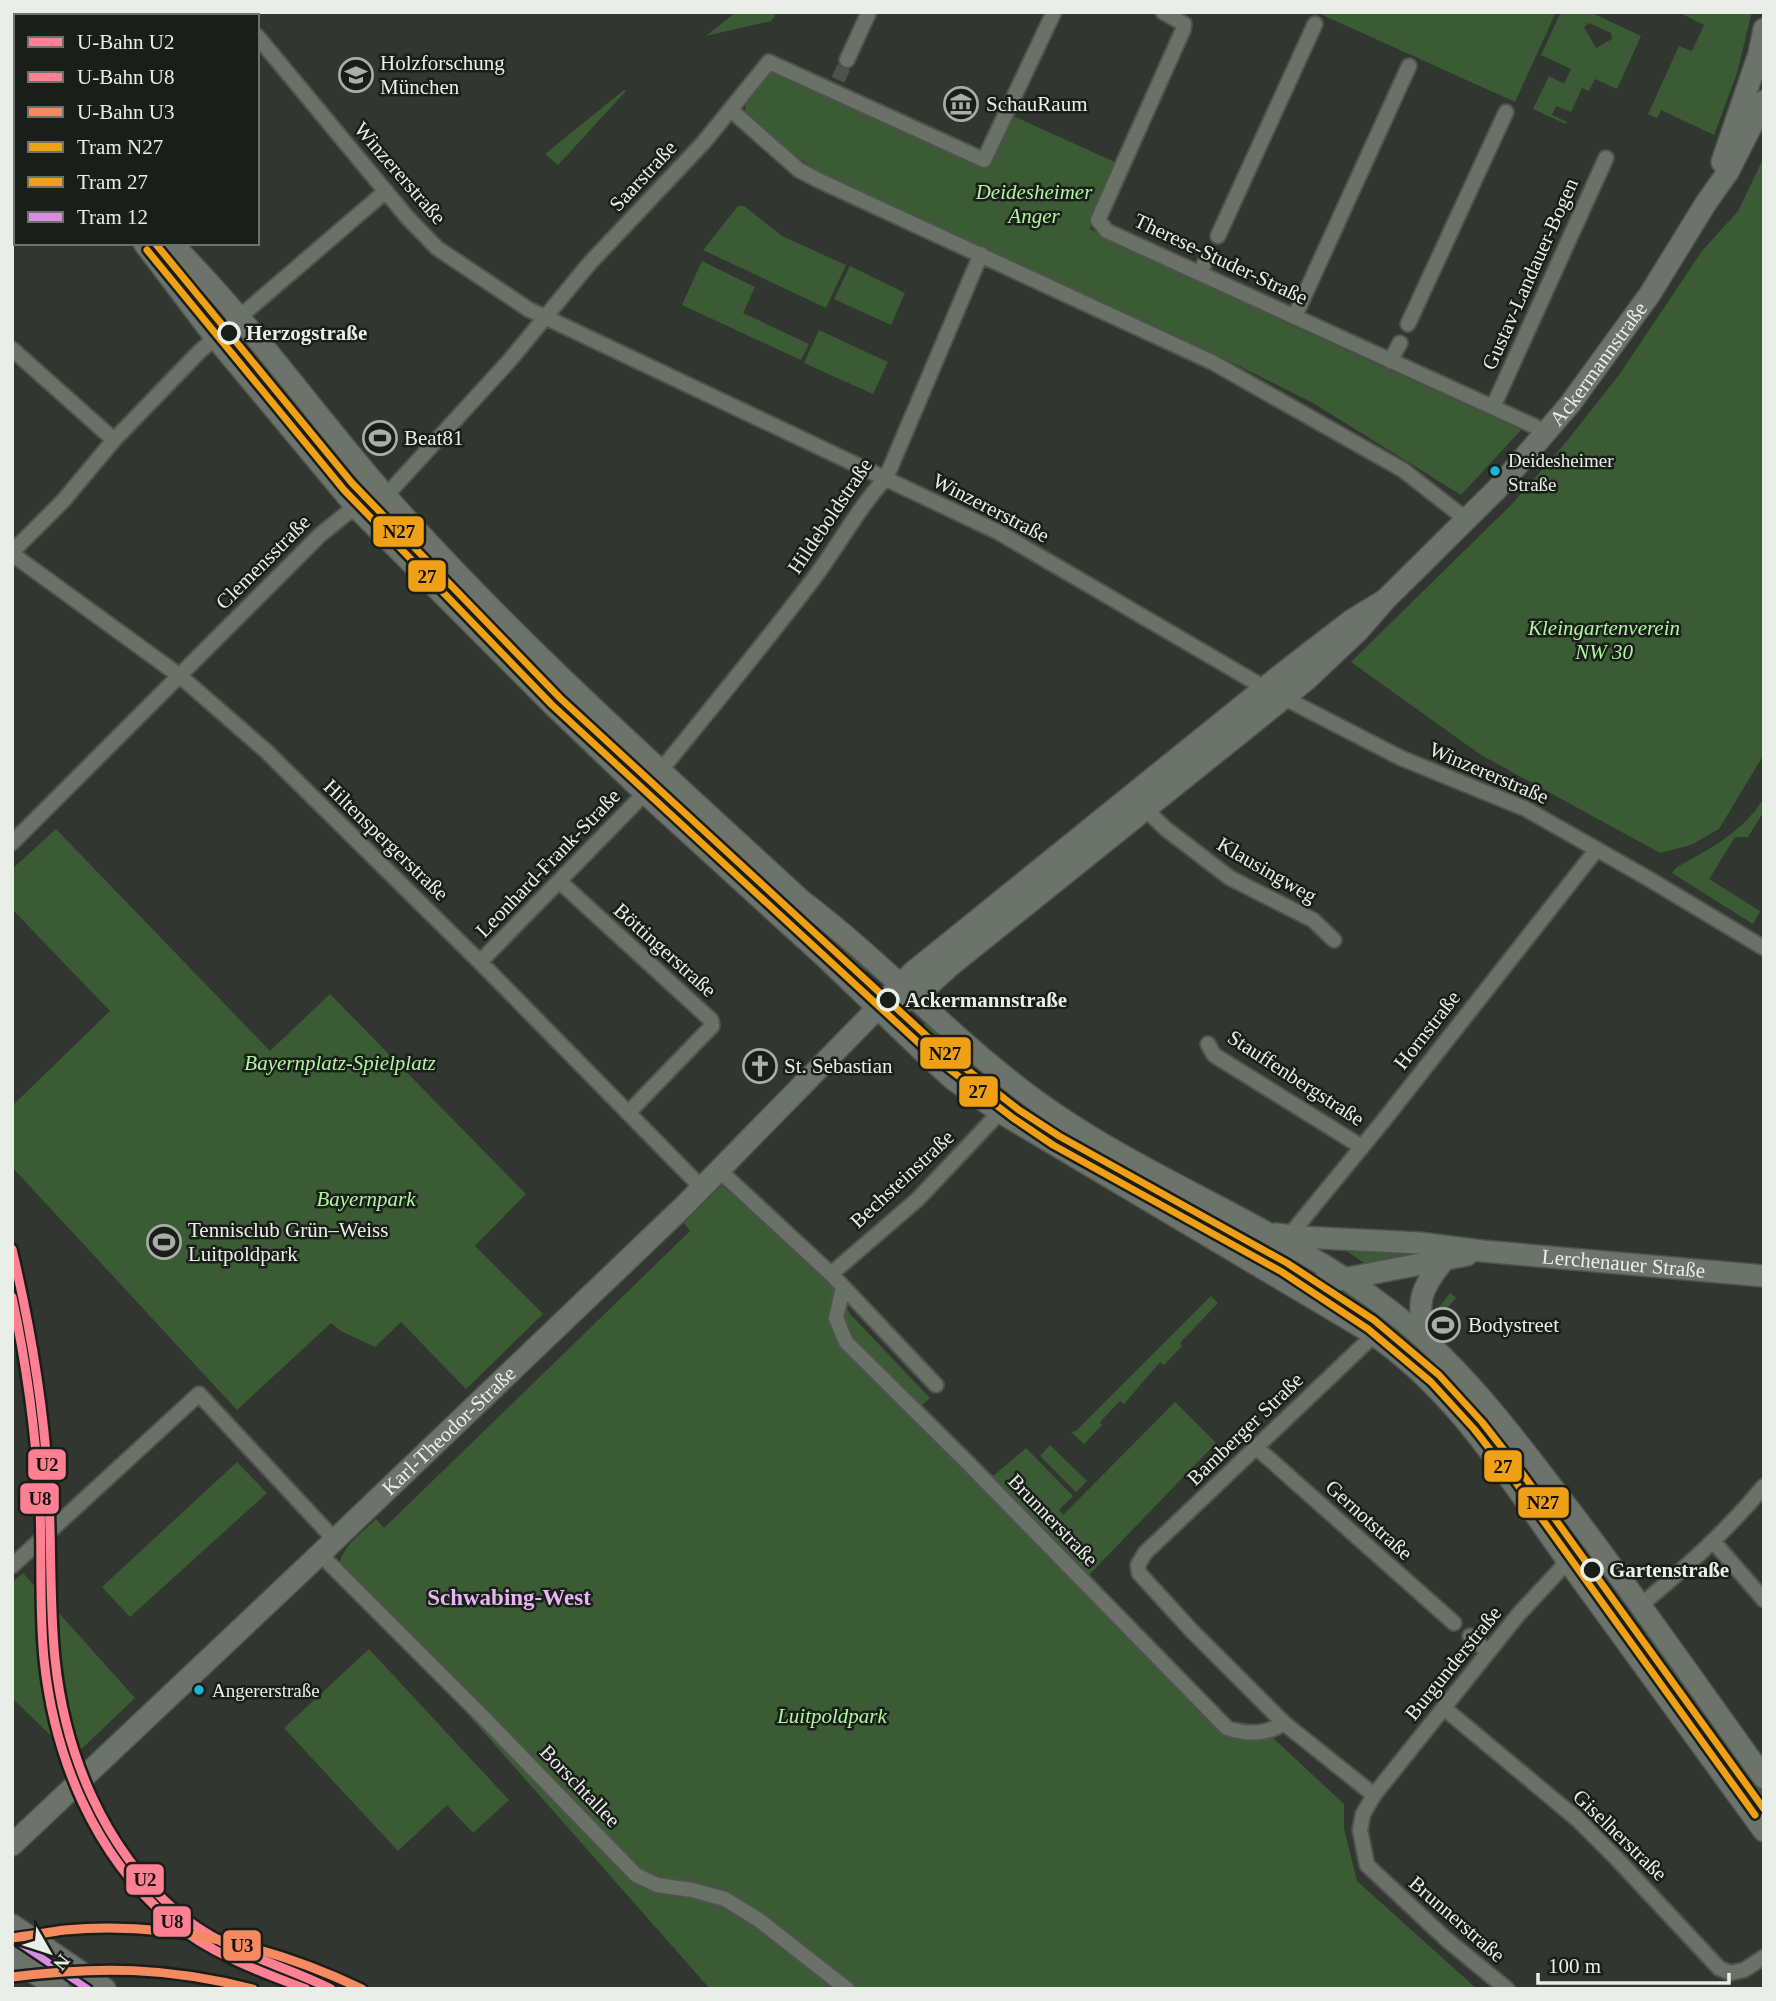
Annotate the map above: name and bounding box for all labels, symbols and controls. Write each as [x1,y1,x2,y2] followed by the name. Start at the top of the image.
[14,14,259,245] legend
[77,30,174,54] text: U-Bahn U2
[380,51,505,99] place label: Holzforschung München
[337,56,375,94] school or university icon: Holzforschung München
[77,65,174,89] text: U-Bahn U8
[942,85,980,123] museum icon: SchauRaum
[986,92,1087,116] place label: SchauRaum
[77,100,174,124] text: U-Bahn U3
[349,117,451,229] street label: Winzererstraße
[77,135,163,159] text: Tram N27
[604,136,682,216] street label: Saarstraße
[77,170,148,194] text: Tram 27
[1477,174,1583,374] street label: Gustav-Landauer-Bogen
[975,180,1093,228] park label: Deidesheimer Anger
[77,205,148,229] text: Tram 12
[1131,208,1311,310] street label: Therese-Studer-Straße
[1545,297,1652,431] street label: Ackermannstraße
[246,321,367,345] place label: Herzogstraße
[218,322,240,344] marker: Herzogstraße
[361,419,399,457] sports icon: Beat81
[404,426,463,450] place label: Beat81
[1508,450,1614,495] place label: Deidesheimer Straße
[783,454,877,578] street label: Hildeboldstraße
[1488,464,1502,478] marker: Deidesheimer Straße
[929,468,1053,548] street label: Winzererstraße
[211,510,315,614] street label: Clemensstraße
[372,515,425,548] line badge: N27
[383,521,416,542] text: N27
[407,559,447,593] line badge: 27
[418,566,437,587] text: 27
[1527,616,1680,664] park label: Kleingartenverein NW 30
[1426,737,1552,809] street label: Winzererstraße
[319,774,453,906] street label: Hiltenspergerstraße
[471,784,625,942] street label: Leonhard-Frank-Straße
[1213,832,1321,908] street label: Klausingweg
[609,898,721,1002] street label: Böttingerstraße
[1389,986,1465,1074] street label: Hornstraße
[905,988,1067,1012] place label: Ackermannstraße
[877,989,899,1011] marker: Ackermannstraße
[1223,1025,1369,1131] street label: Stauffenbergstraße
[919,1036,972,1070] line badge: N27
[929,1043,962,1064] text: N27
[741,1047,779,1085] church icon: St. Sebastian
[244,1051,436,1075] park label: Bayernplatz-Spielplatz
[784,1054,893,1078] place label: St. Sebastian
[958,1075,999,1108] line badge: 27
[969,1081,988,1102] text: 27
[845,1125,959,1233] street label: Bechsteinstraße
[316,1187,416,1211] park label: Bayernpark
[188,1218,388,1266] place label: Tennisclub Grün–Weiss Luitpoldpark
[145,1223,183,1261] sports icon: Tennisclub Grün–Weiss Luitpoldpark
[1541,1244,1706,1283] street label: Lerchenauer Straße
[1424,1306,1462,1344] sports icon: Bodystreet
[1468,1313,1559,1337] place label: Bodystreet
[377,1361,521,1500] street label: Karl-Theodor-Straße
[1182,1368,1308,1490] street label: Bamberger Straße
[27,1448,67,1481] line badge: U2
[1483,1449,1523,1483] line badge: 27
[35,1454,59,1475] text: U2
[1494,1456,1513,1477] text: 27
[1003,1469,1103,1571] street label: Brunnerstraße
[1321,1475,1417,1565] street label: Gernotstraße
[19,1482,60,1515] line badge: U8
[1517,1486,1570,1519] line badge: N27
[28,1488,52,1509] text: U8
[1527,1492,1560,1513] text: N27
[1609,1558,1729,1582] place label: Gartenstraße
[1581,1559,1603,1581] marker: Gartenstraße
[427,1585,591,1610] district label: Schwabing-West
[1400,1601,1506,1725] street label: Burgunderstraße
[212,1680,320,1701] place label: Angererstraße
[192,1683,206,1697] marker: Angererstraße
[776,1704,888,1728] park label: Luitpoldpark
[535,1740,625,1832] street label: Borschtallee
[1568,1784,1672,1886] street label: Giselherstraße
[125,1863,165,1896] line badge: U2
[133,1869,157,1890] text: U2
[1404,1871,1510,1967] street label: Brunnerstraße
[152,1905,192,1938] line badge: U8
[160,1911,184,1932] text: U8
[14,1917,84,1987] north arrow
[222,1929,262,1962] line badge: U3
[230,1935,254,1956] text: U3
[1538,1941,1729,1985] scale bar
[49,1950,74,1975] text: N
[1548,1954,1601,1978] text: 100 m

